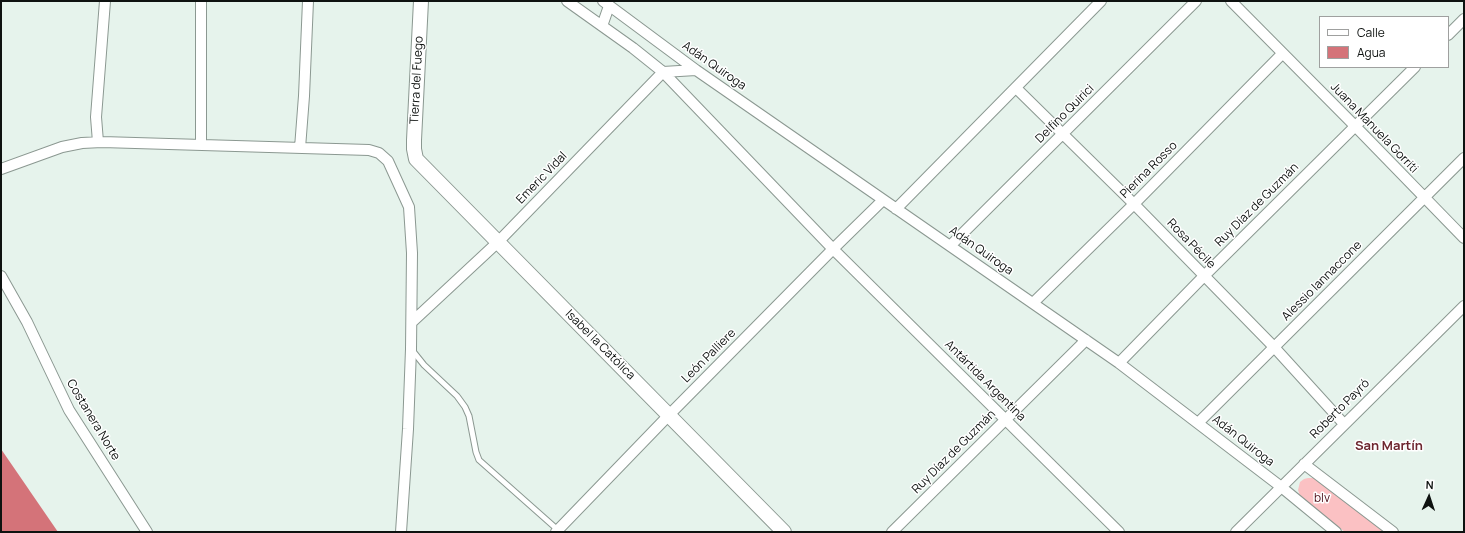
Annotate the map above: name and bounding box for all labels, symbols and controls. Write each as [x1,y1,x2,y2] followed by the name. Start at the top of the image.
[1319,16,1449,68] legend
[1357,24,1385,41] text: Calle
[408,36,426,124] street label: Tierra del Fuego
[679,39,749,93] street label: Adán Quiroga
[1357,44,1386,61] text: Agua
[1327,80,1421,176] street label: Juana Manuela Gorriti
[1033,82,1097,146] street label: Delfino Quirici
[1118,139,1180,201] street label: Pierina Rosso
[514,149,570,207] street label: Emeric Vidal
[1212,160,1302,250] street label: Ruy Díaz de Guzmán
[1164,216,1218,272] street label: Rosa Pécile
[946,224,1016,278] street label: Adán Quiroga
[1279,238,1365,324] street label: Alessio Iannaccone
[562,307,638,383] street label: Isabel la Católica
[679,326,739,386] street label: León Palliere
[942,338,1028,424] street label: Antártida Argentina
[1307,376,1373,442] street label: Roberto Payró
[63,377,123,463] street label: Costanera Norte
[909,407,999,497] street label: Ruy Díaz de Guzmán
[1209,412,1277,470] street label: Adán Quiroga
[1355,438,1423,454] district label: San Martín
[1409,477,1449,517] north arrow
[1425,477,1434,492] text: N
[1314,492,1330,506] park label: blv

